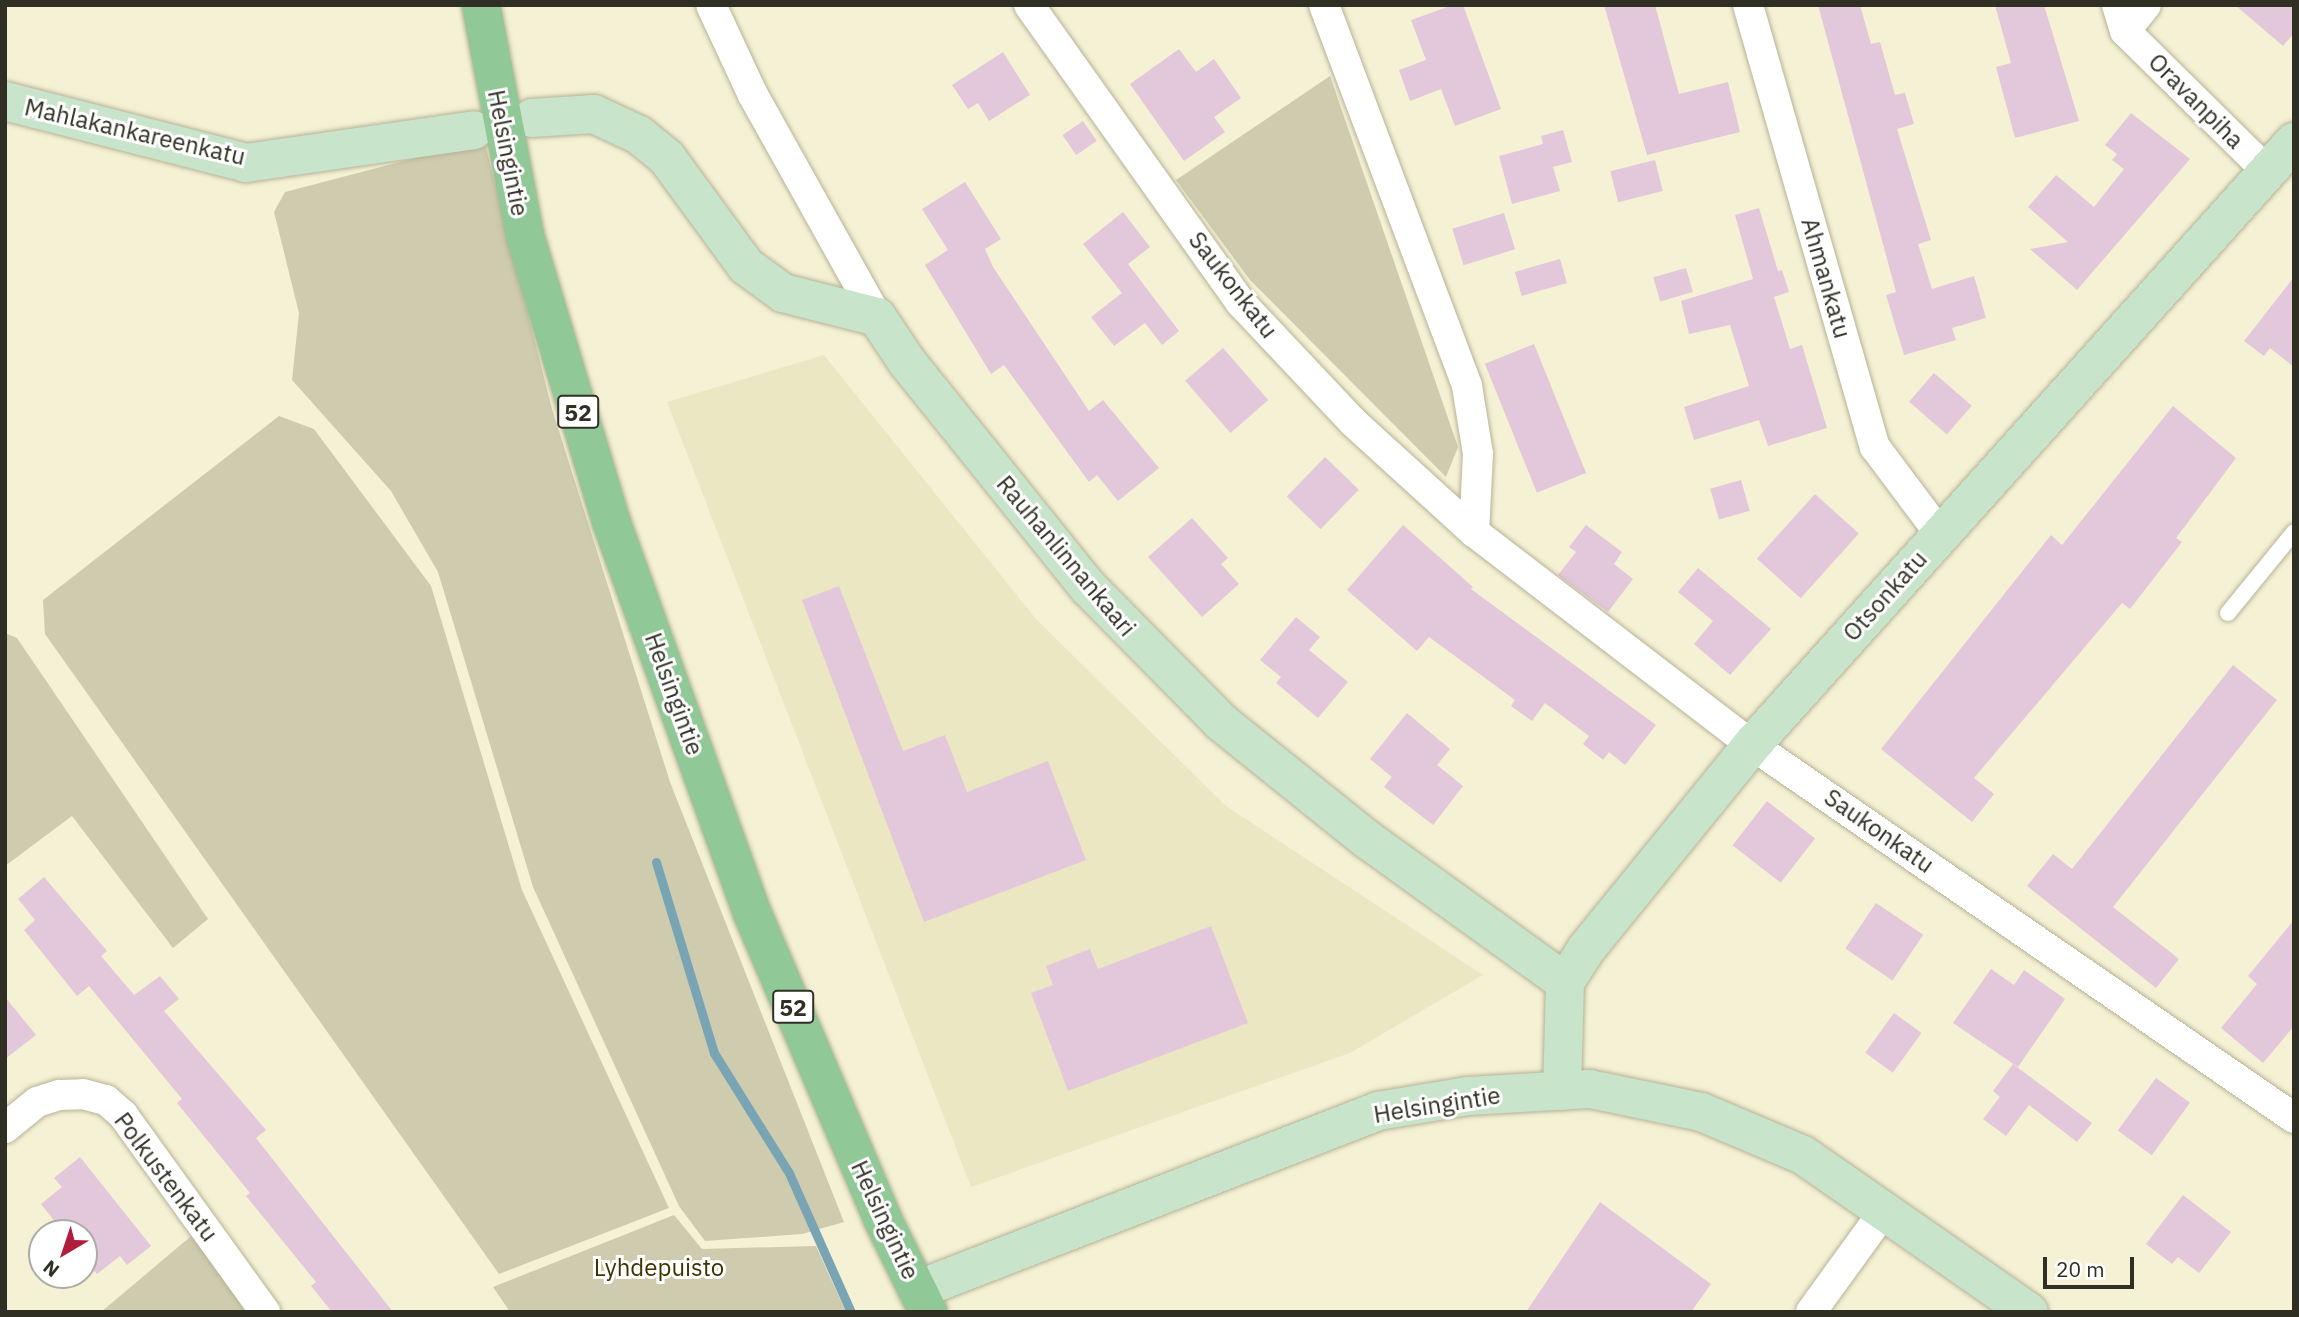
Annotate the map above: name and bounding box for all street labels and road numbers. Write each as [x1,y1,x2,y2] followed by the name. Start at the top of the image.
[2142,47,2250,155] street label: Oravanpiha
[482,87,534,219] street label: Helsingintie
[22,93,248,171] street label: Mahlakankareenkatu
[1795,215,1857,341] street label: Ahmankatu
[1183,226,1283,344] street label: Saukonkatu
[557,392,599,432] road number: 52
[990,470,1142,642] street label: Rauhanlinnankaari
[1837,545,1933,647] street label: Otsonkatu
[639,629,709,759] street label: Helsingintie
[1819,783,1939,879] street label: Saukonkatu
[772,988,814,1026] road number: 52
[1372,1081,1502,1129] street label: Helsingintie
[108,1107,224,1247] street label: Polkustenkatu
[845,1156,925,1284] street label: Helsingintie

